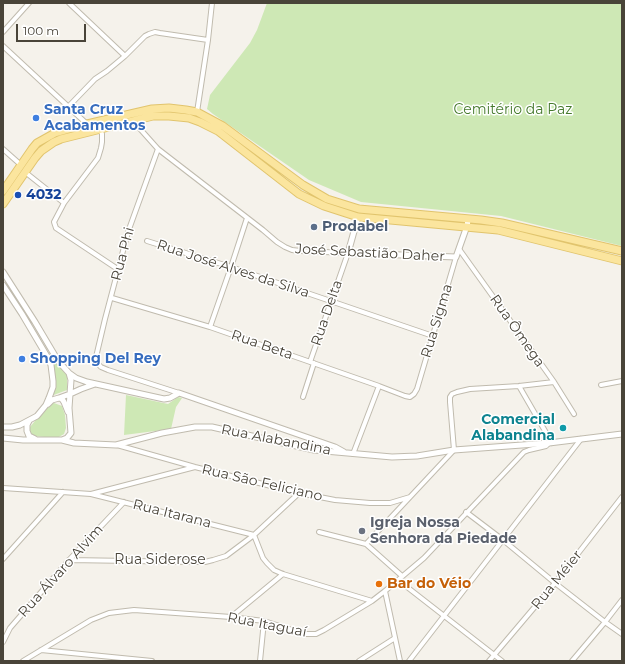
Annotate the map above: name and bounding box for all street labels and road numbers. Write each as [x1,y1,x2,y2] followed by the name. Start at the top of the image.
[108,225,138,283] street label: Rua Phi
[155,236,311,302] street label: Rua José Alves da Silva
[295,241,445,265] street label: José Sebastião Daher
[308,278,346,348] street label: Rua Delta
[418,282,456,360] street label: Rua Sigma
[486,292,548,370] street label: Rua Ômega
[229,327,295,363] street label: Rua Beta
[220,421,332,459] street label: Rua Alabandina
[200,461,324,505] street label: Rua São Feliciano
[131,496,213,532] street label: Rua Itarana
[15,521,107,621] street label: Rua Álvaro Alvim
[528,547,586,613] street label: Rua Méier
[114,552,206,568] street label: Rua Siderose
[226,609,308,641] street label: Rua Itaguaí

